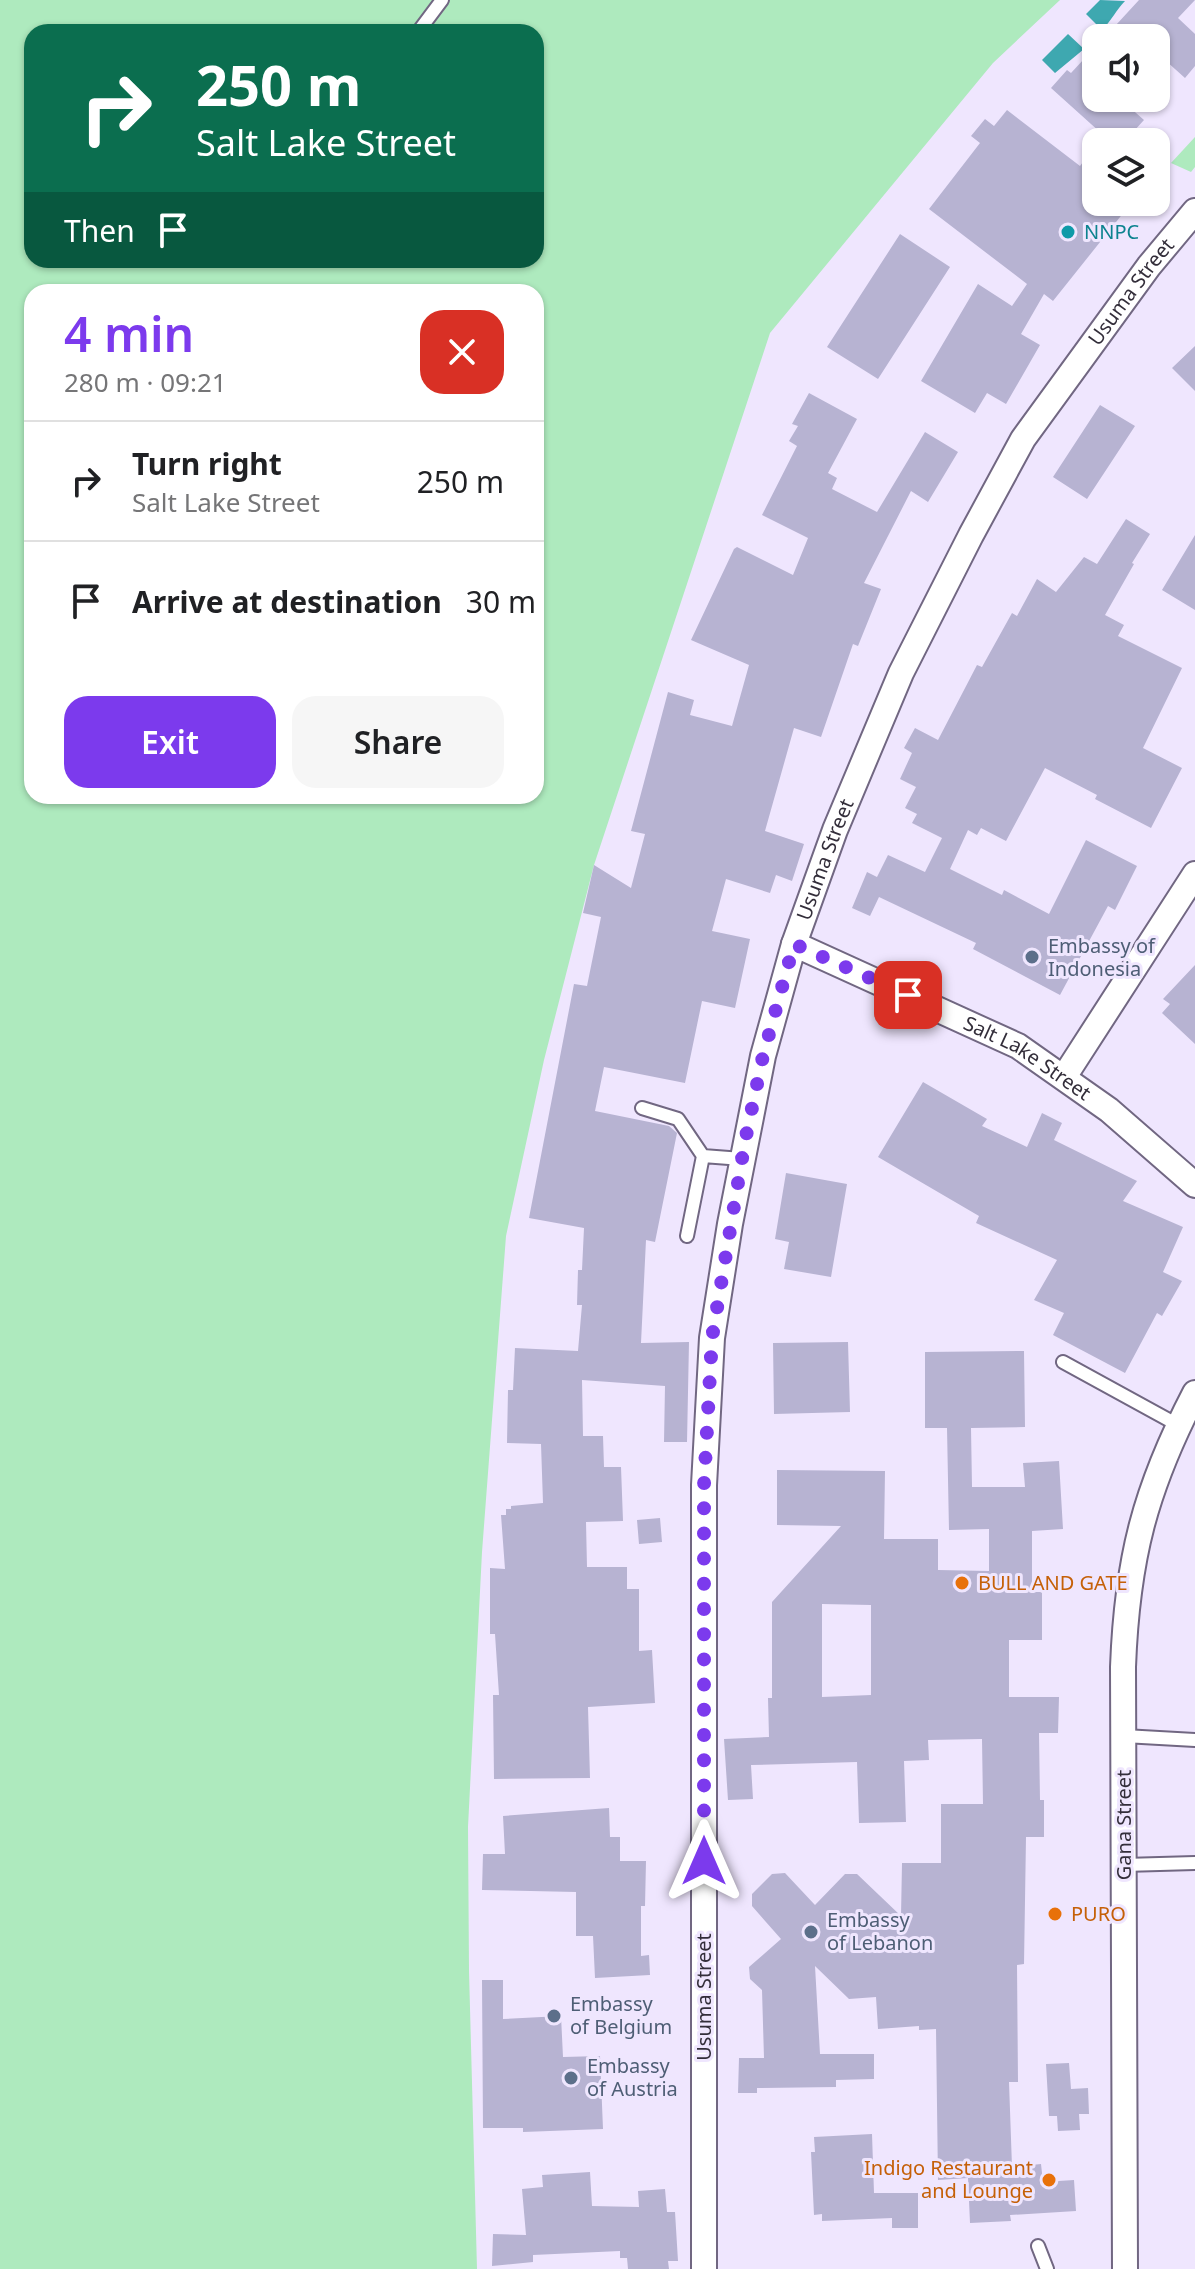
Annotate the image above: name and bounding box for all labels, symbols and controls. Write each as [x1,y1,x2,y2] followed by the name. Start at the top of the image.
[1082,24,1170,216] map controls
[1082,24,1170,112] button: sound
[196,46,361,122] text: 250 m
[64,56,168,160] icon: right
[196,118,456,167] text: Salt Lake Street
[1082,128,1170,216] button: layers
[151,208,195,252] icon: arrive
[64,210,135,251] text: Then
[1084,218,1140,245] place label: NNPC
[1059,223,1077,241] marker: NNPC
[1082,232,1180,351] street label: Usuma Street
[64,301,194,366] text: 4 min
[420,310,504,394] button: close
[64,364,227,400] text: 280 m · 09:21
[132,443,282,484] text: Turn right
[64,459,108,503] icon: right
[417,461,504,502] text: 250 m
[132,484,320,520] text: Salt Lake Street
[64,579,108,623] icon: arrive
[132,581,442,622] text: Arrive at destination
[466,581,536,622] text: 30 m
[64,696,276,788] button: Exit
[292,696,504,788] button: Share
[790,795,860,924] street label: Usuma Street
[1048,932,1156,982] place label: Embassy of Indonesia
[1023,948,1041,966] marker: Embassy of Indonesia
[874,961,942,1029] pin
[886,973,930,1017] icon: arrive
[959,1009,1097,1106] street label: Salt Lake Street
[978,1569,1128,1596] place label: BULL AND GATE
[953,1574,971,1592] marker: BULL AND GATE
[1110,1770,1137,1880] street label: Gana Street
[662,1819,746,1903] position arrow
[1071,1900,1126,1927] place label: PURO
[1046,1905,1064,1923] marker: PURO
[827,1906,933,1956] place label: Embassy of Lebanon
[802,1923,820,1941] marker: Embassy of Lebanon
[690,1933,717,2061] street label: Usuma Street
[570,1990,672,2040] place label: Embassy of Belgium
[545,2007,563,2025] marker: Embassy of Belgium
[587,2052,678,2102] place label: Embassy of Austria
[562,2069,580,2087] marker: Embassy of Austria
[864,2154,1033,2204] place label: Indigo Restaurant and Lounge
[1040,2171,1058,2189] marker: Indigo Restaurant and Lounge

